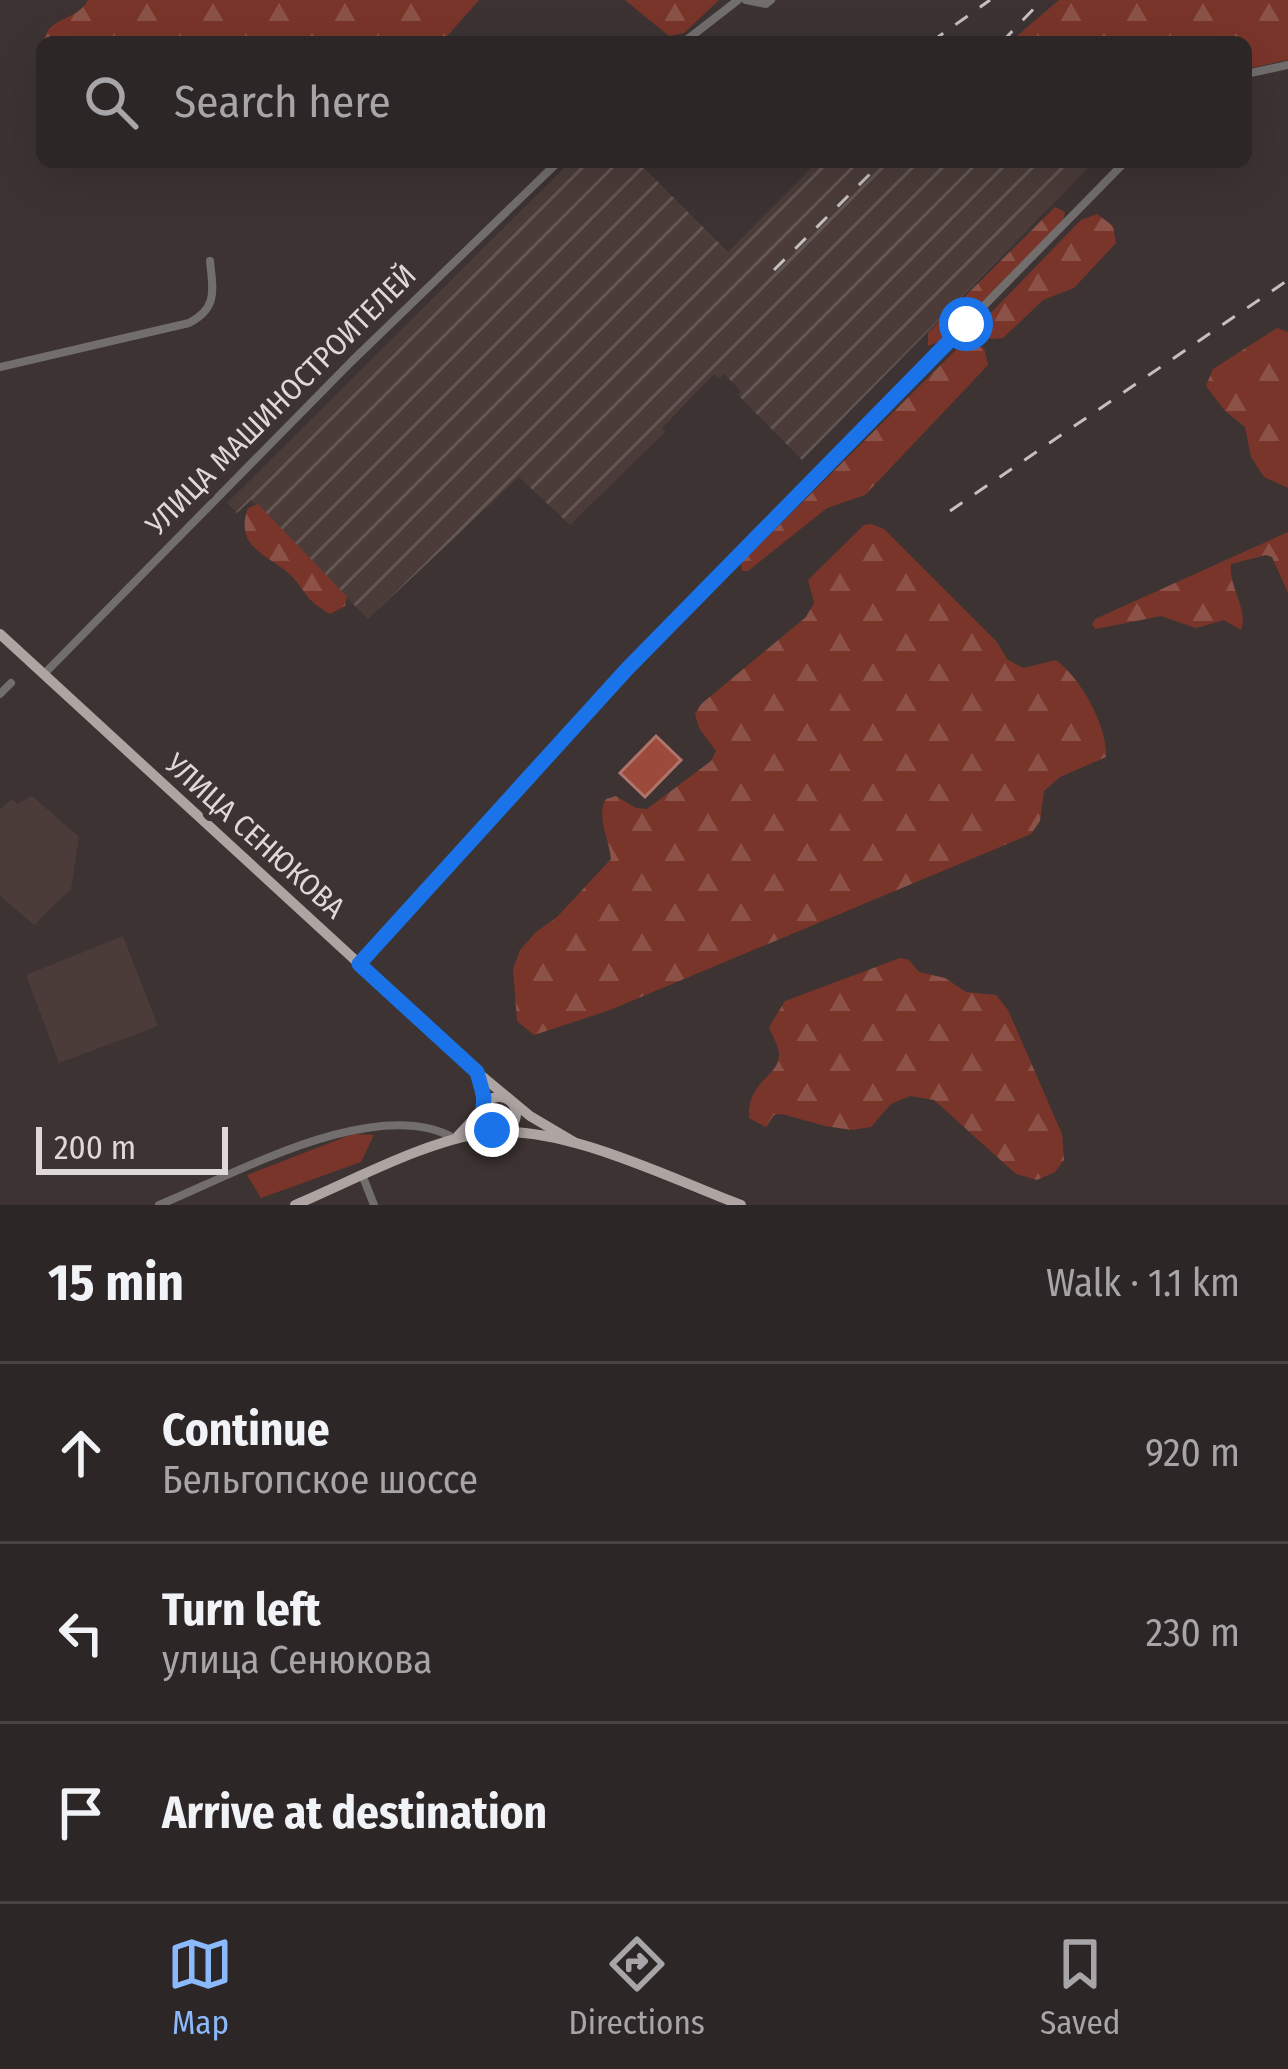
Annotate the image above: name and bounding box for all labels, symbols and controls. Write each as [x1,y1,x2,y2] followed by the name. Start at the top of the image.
[36,36,1252,168] search box
[78,69,144,135] icon: search
[174,75,391,129] text: Search here
[138,257,424,543] street label: УЛИЦА МАШИНОСТРОИТЕЛЕЙ
[939,297,993,351] route start
[157,745,352,926] street label: УЛИЦА СЕНЮКОВА
[465,1103,519,1157] route end
[36,1121,228,1174] scale bar
[54,1128,136,1168] text: 200 m
[48,1252,184,1314] text: 15 min
[1046,1260,1240,1306] text: Walk · 1.1 km
[162,1403,330,1457] text: Continue
[48,1420,114,1486] icon: ahead
[1145,1430,1240,1476] text: 920 m
[162,1457,478,1503] text: Бельгопское шоссе
[162,1583,321,1637] text: Turn left
[48,1600,114,1666] icon: left
[1146,1610,1240,1656] text: 230 m
[162,1637,432,1683] text: улица Сенюкова
[48,1780,114,1846] icon: arrive
[162,1786,547,1840] text: Arrive at destination
[167,1931,233,2043] tab: Map
[568,1931,705,2043] tab: Directions
[1040,1931,1120,2043] tab: Saved

